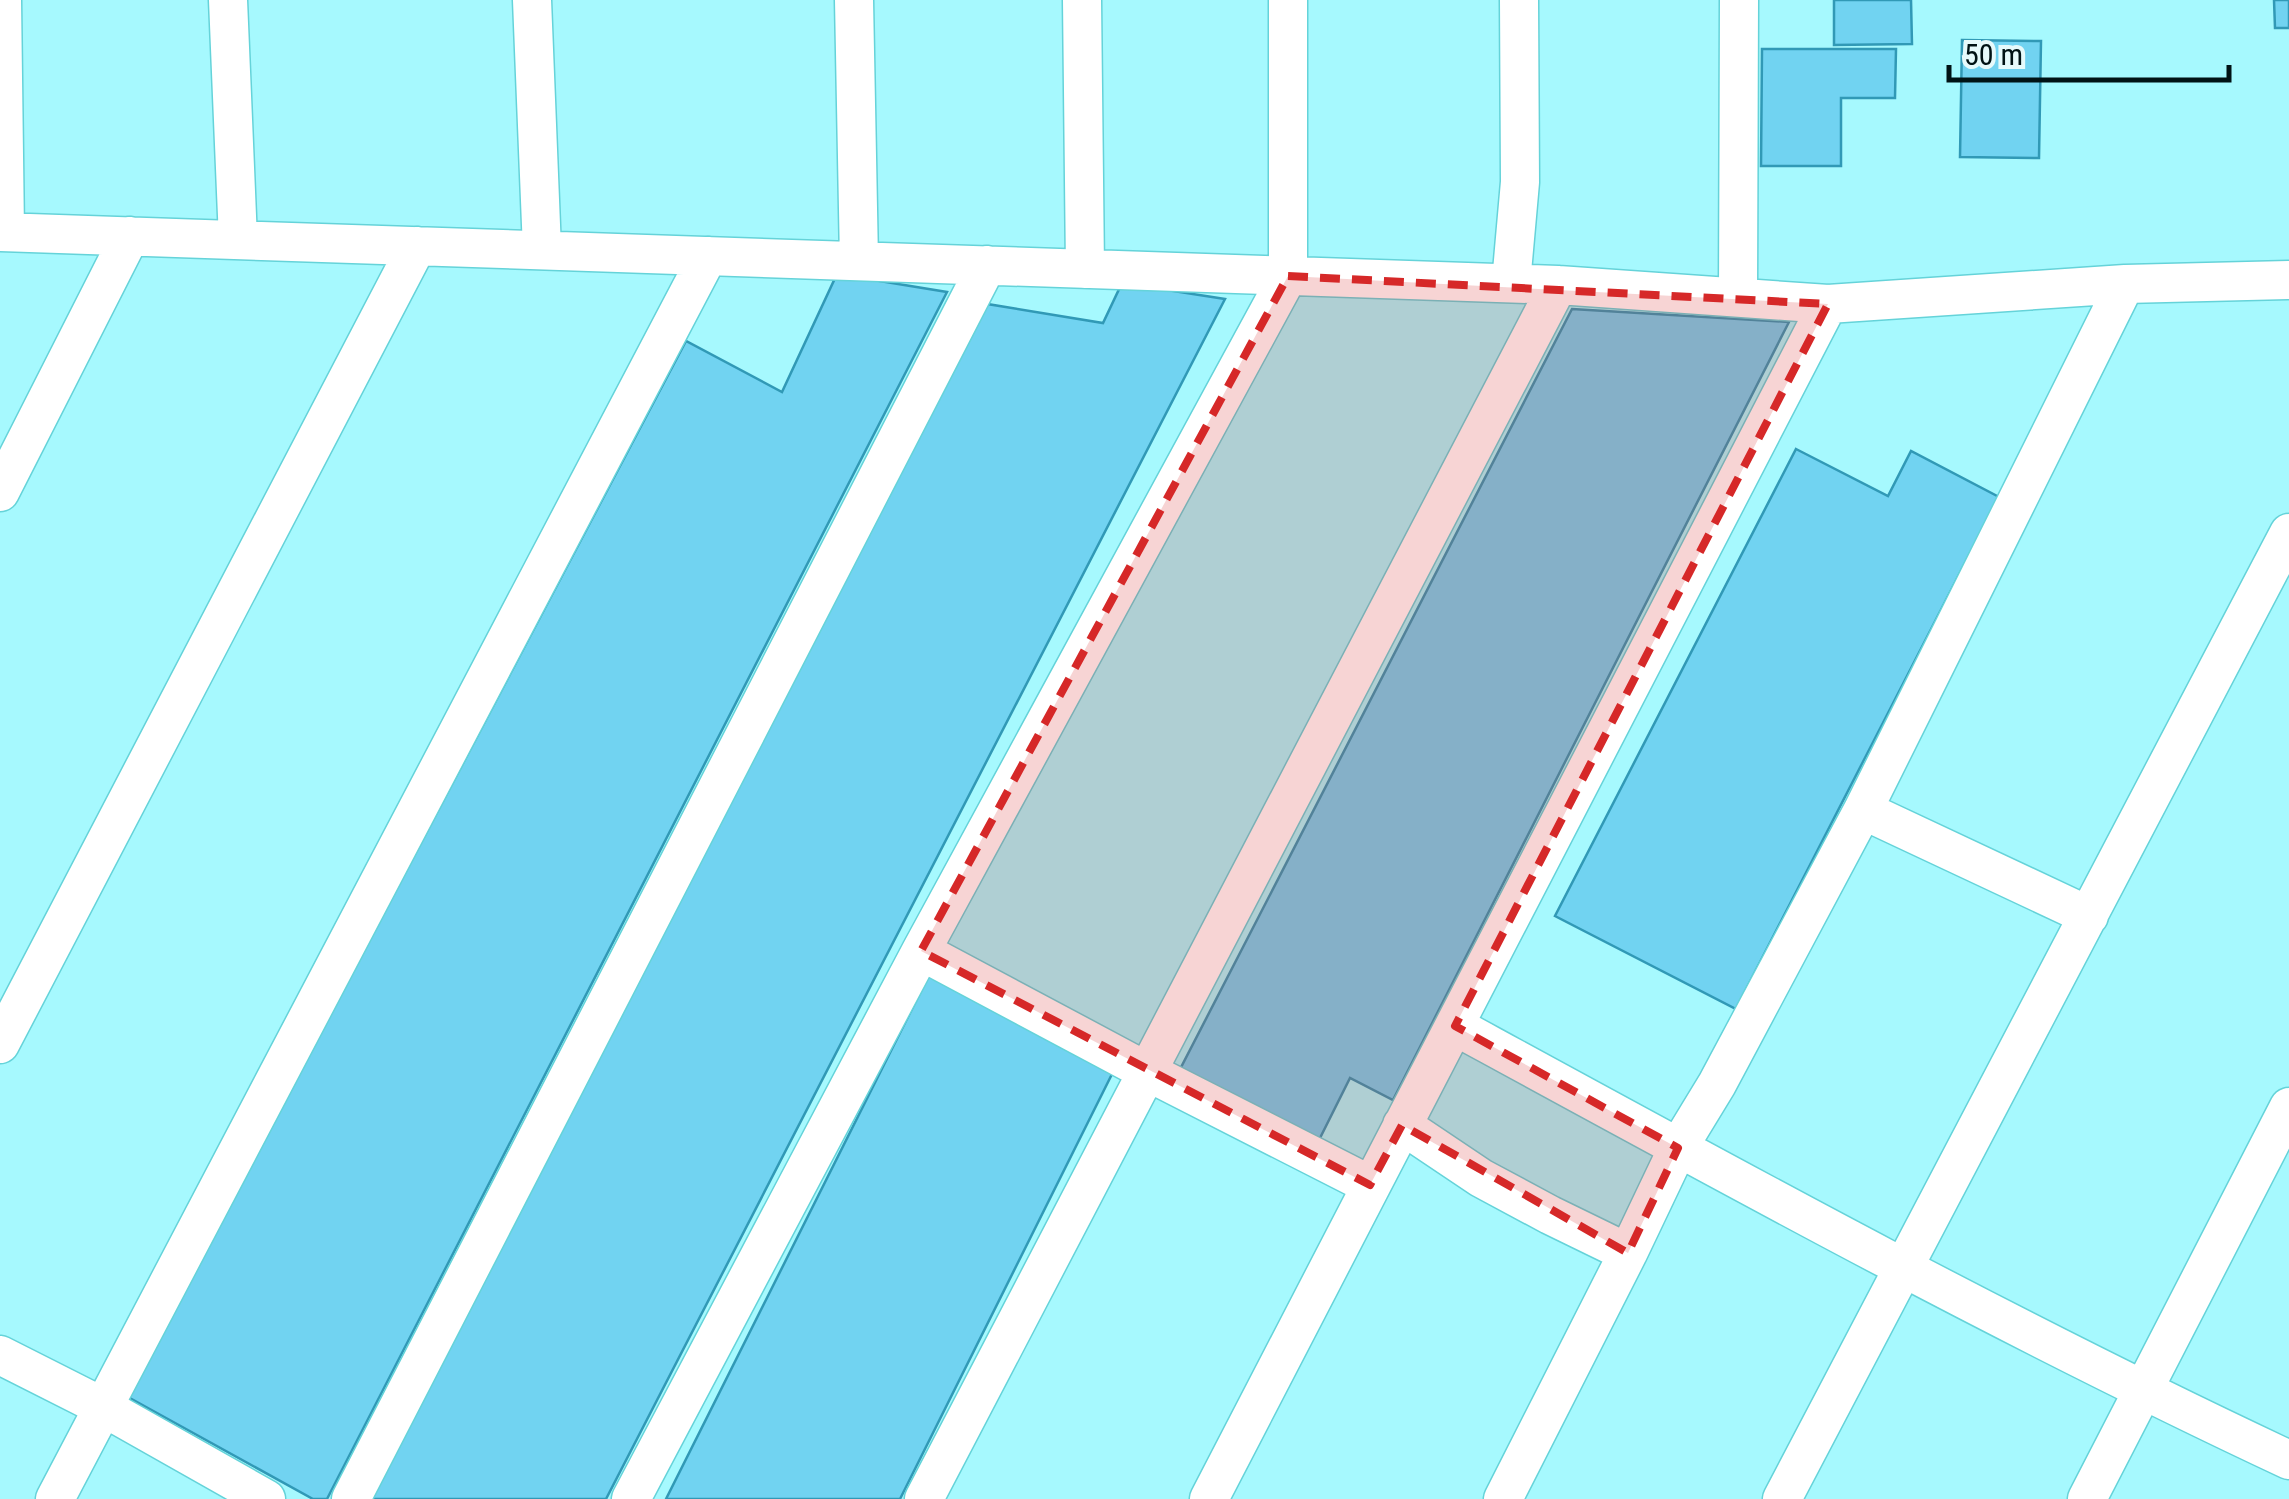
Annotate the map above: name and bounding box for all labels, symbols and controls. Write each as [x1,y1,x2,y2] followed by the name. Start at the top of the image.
[1949,20,2229,82] scale bar
[1964,37,2023,72] text: 50 m

